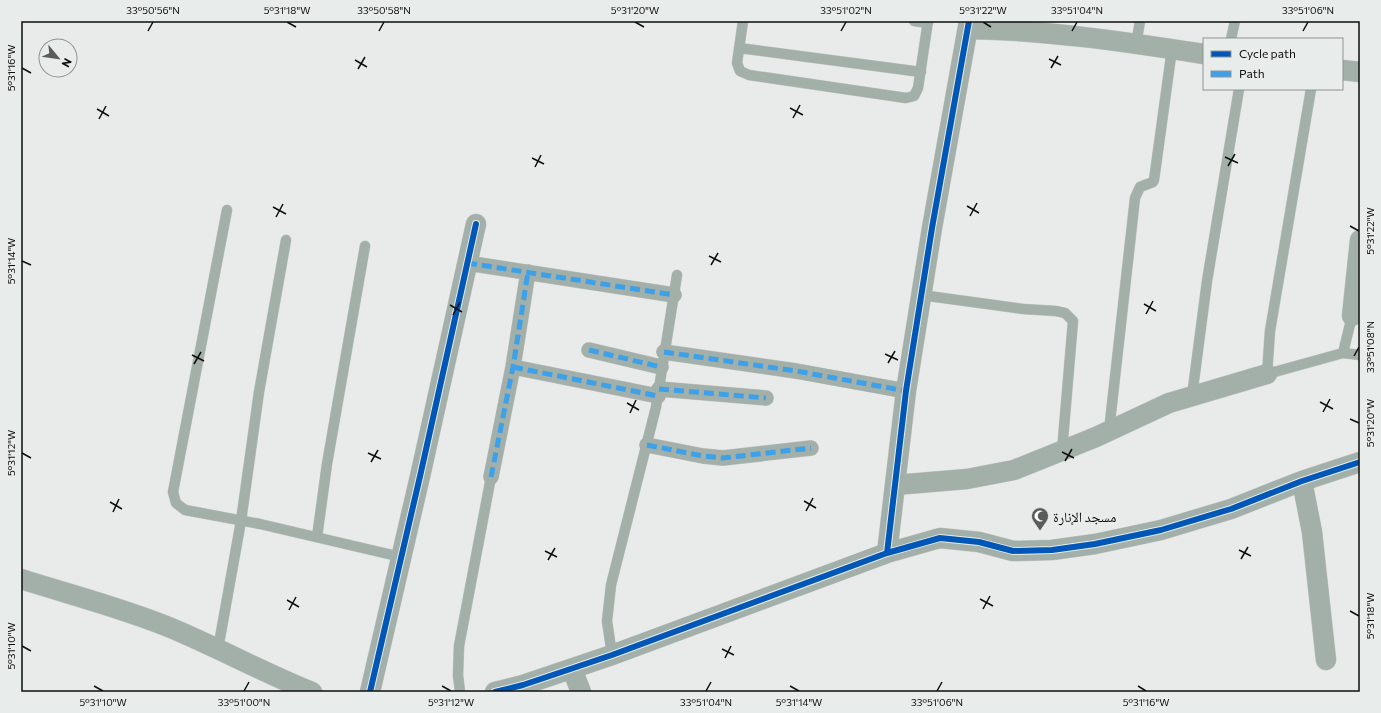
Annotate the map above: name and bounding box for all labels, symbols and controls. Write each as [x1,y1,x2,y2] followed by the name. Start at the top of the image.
[126,4,180,16] text: 33°50'56"N
[264,4,310,16] text: 5°31'18"W
[357,4,411,16] text: 33°50'58"N
[611,4,659,16] text: 5°31'20"W
[820,4,872,16] text: 33°51'02"N
[959,4,1007,16] text: 5°31'22"W
[1051,4,1103,16] text: 33°51'04"N
[1282,4,1334,16] text: 33°51'06"N
[38,38,78,78] north arrow
[1203,38,1343,90] legend
[5,45,17,91] text: 5°31'16"W
[1239,46,1296,60] text: Cycle path
[59,56,75,70] text: N
[1239,66,1265,80] text: Path
[1364,207,1376,255] text: 5°31'22"W
[5,238,17,284] text: 5°31'14"W
[1364,321,1376,373] text: 33°51'08"N
[1364,399,1376,447] text: 5°31'20"W
[5,430,17,476] text: 5°31'12"W
[1030,506,1050,531] mosque icon: مسجد الإنارة
[1053,508,1116,526] place label: مسجد الإنارة
[1364,593,1376,639] text: 5°31'18"W
[5,622,17,670] text: 5°31'10"W
[79,696,127,708] text: 5°31'10"W
[218,696,270,708] text: 33°51'00"N
[428,696,474,708] text: 5°31'12"W
[680,696,732,708] text: 33°51'04"N
[776,696,822,708] text: 5°31'14"W
[911,696,963,708] text: 33°51'06"N
[1123,696,1169,708] text: 5°31'16"W

